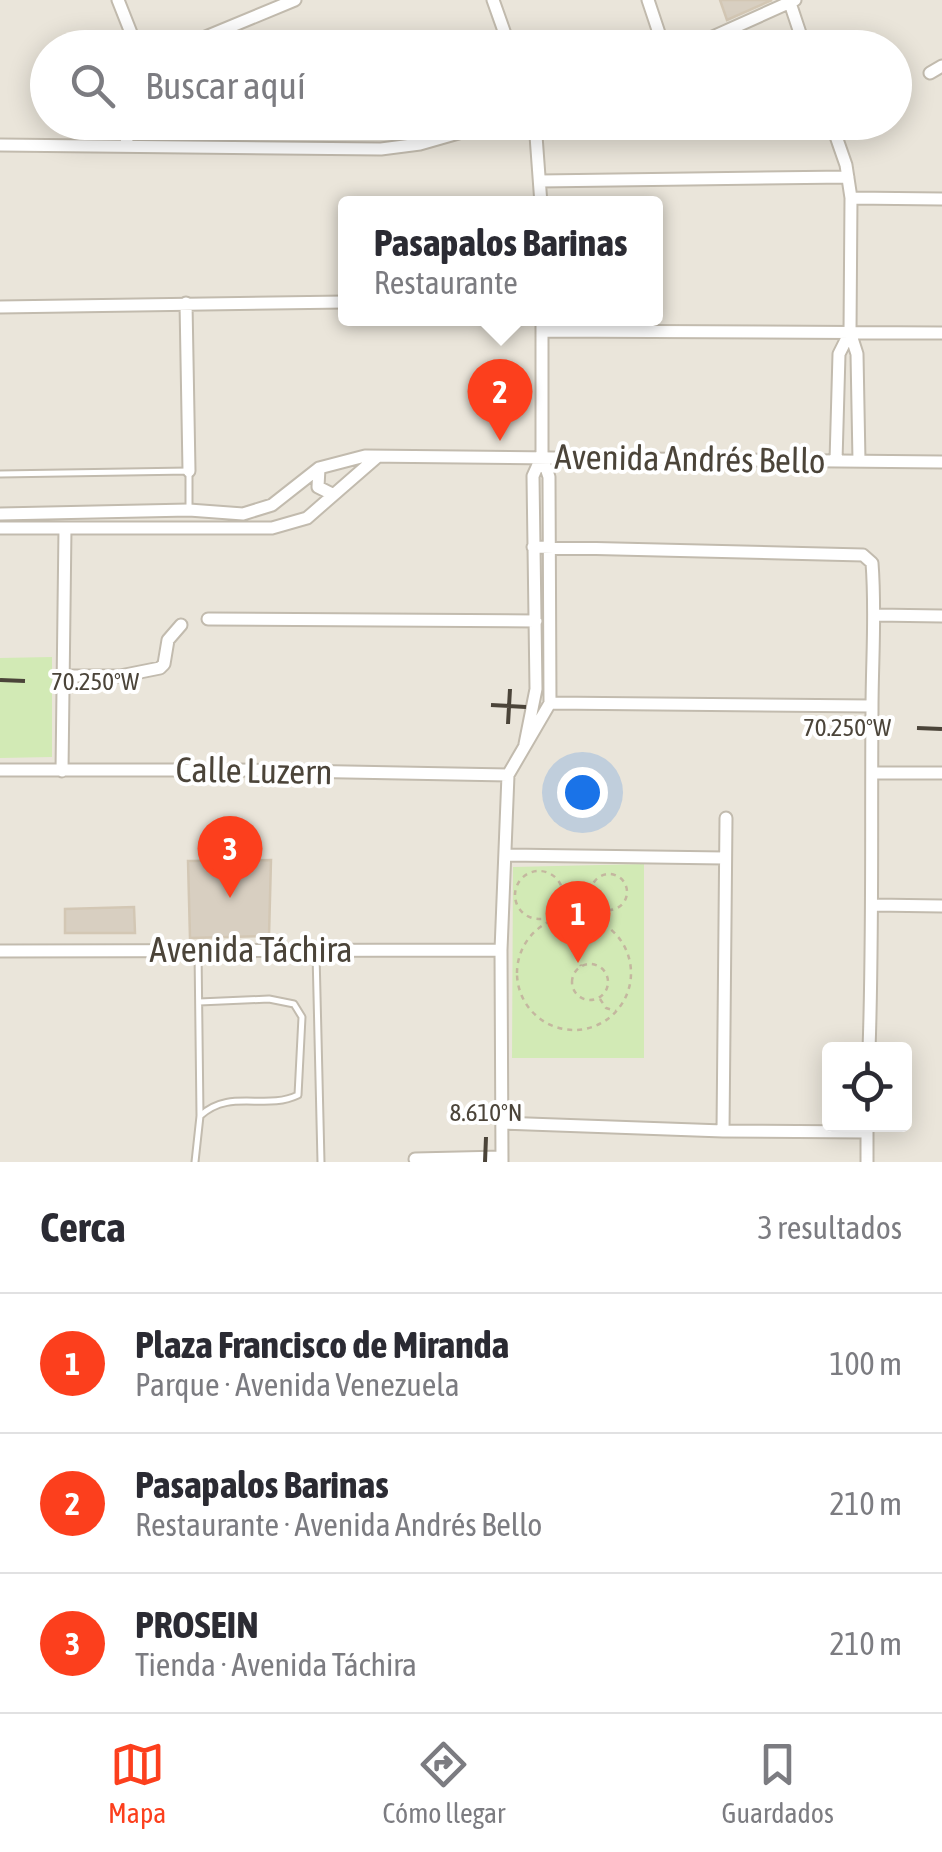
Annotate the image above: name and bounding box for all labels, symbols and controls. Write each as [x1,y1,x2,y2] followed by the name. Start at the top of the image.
[30,30,912,140] search box
[65,58,120,113] icon: search
[145,64,306,107] text: Buscar aquí
[338,196,663,326] popup
[374,221,627,264] text: Pasapalos Barinas
[374,264,518,301] text: Restaurante
[468,358,532,441] pin: 2
[554,436,826,480] street label: Avenida Andrés Bello
[51,667,140,695] text: 70.250°W
[803,713,892,741] text: 70.250°W
[175,749,333,791] street label: Calle Luzern
[557,767,608,818] your location
[198,816,262,898] pin: 3
[546,880,610,963] pin: 1
[150,929,352,969] street label: Avenida Táchira
[822,1042,912,1132] map controls
[822,1042,912,1132] button: locate
[449,1098,523,1126] text: 8.610°N
[40,1203,125,1251] text: Cerca
[758,1209,902,1246] text: 3 resultados
[135,1323,509,1366] text: Plaza Francisco de Miranda
[65,1345,80,1382] text: 1
[829,1345,902,1382] text: 100 m
[135,1366,460,1403] text: Parque · Avenida Venezuela
[135,1463,389,1506] text: Pasapalos Barinas
[65,1485,80,1522] text: 2
[829,1485,902,1522] text: 210 m
[135,1506,542,1543] text: Restaurante · Avenida Andrés Bello
[135,1603,259,1646] text: PROSEIN
[65,1625,80,1662] text: 3
[829,1625,902,1662] text: 210 m
[135,1646,417,1683] text: Tienda · Avenida Táchira
[108,1737,166,1829] tab: Mapa
[382,1737,505,1829] tab: Cómo llegar
[722,1737,834,1829] tab: Guardados

